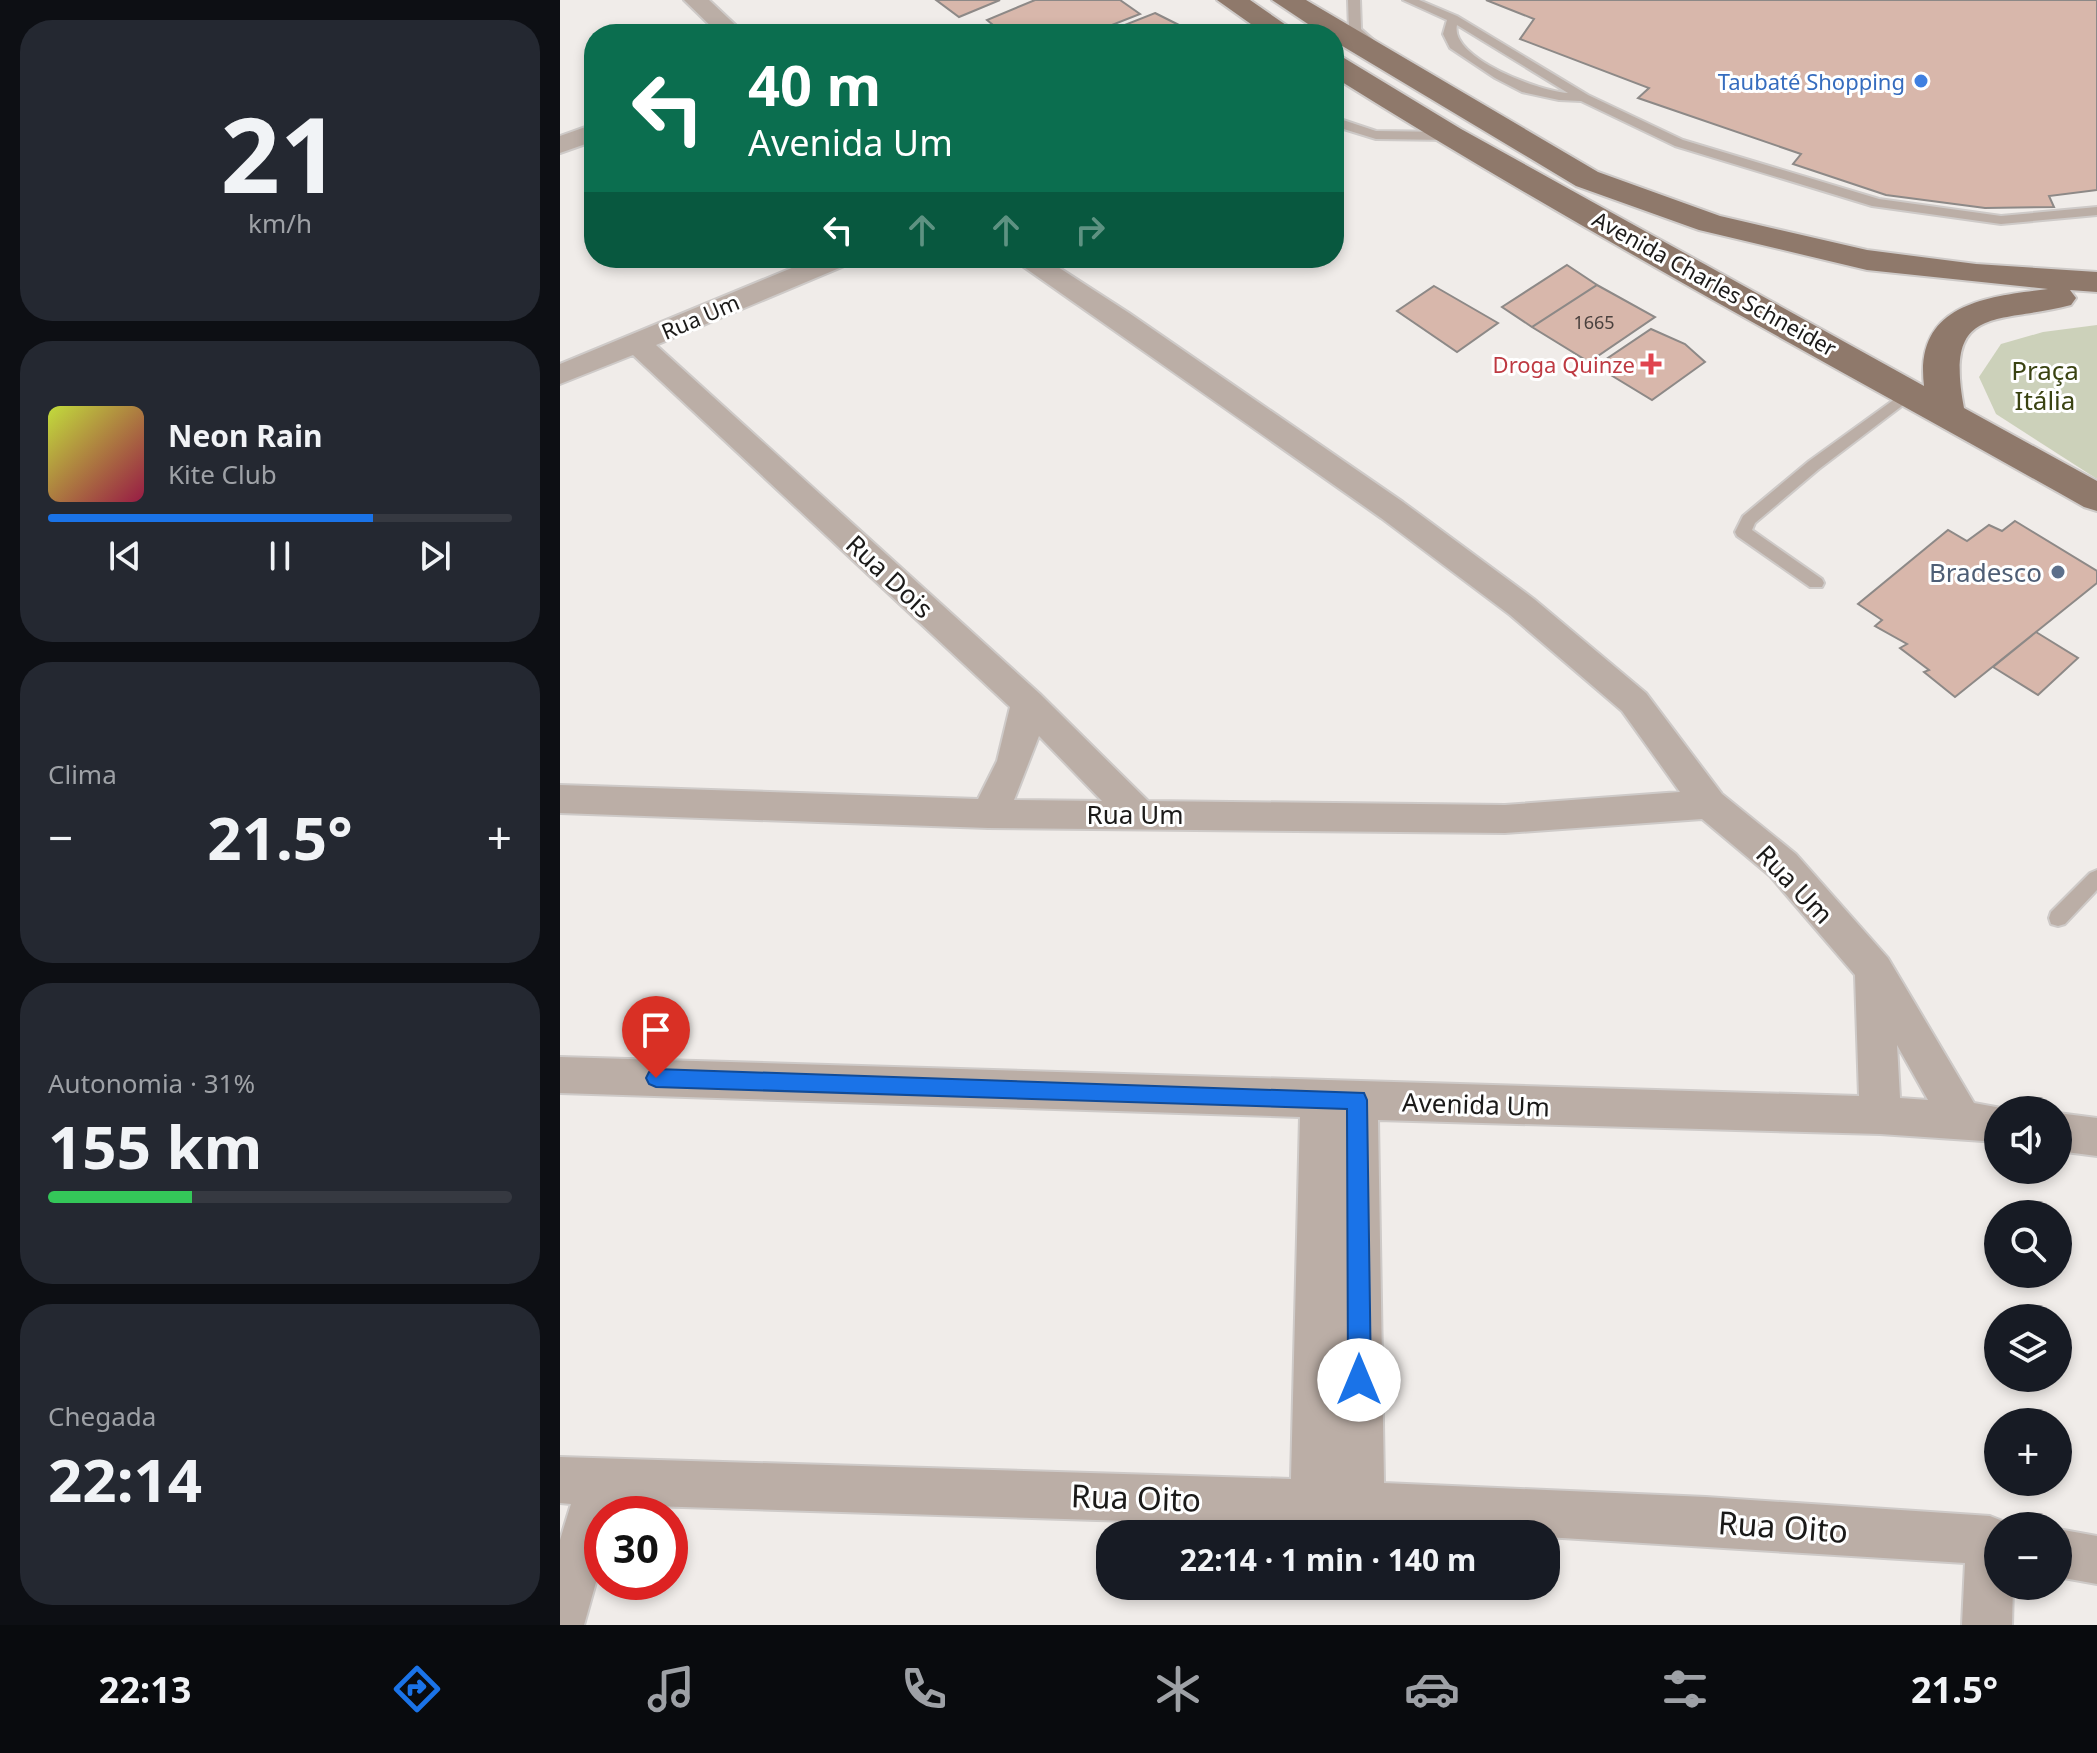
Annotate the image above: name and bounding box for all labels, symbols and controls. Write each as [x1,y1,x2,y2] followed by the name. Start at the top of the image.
[748,46,881,122] text: 40 m
[616,56,720,160] icon: left
[1718,66,1905,96] place label: Taubaté Shopping
[1912,72,1930,90] marker: Taubaté Shopping
[221,82,339,223] text: 21
[748,118,953,167] text: Avenida Um
[1588,203,1842,363] street label: Avenida Charles Schneider
[248,205,312,241] text: km/h
[816,208,860,252] icon: left
[900,208,944,252] icon: ahead
[984,208,1028,252] icon: ahead
[1068,208,1112,252] icon: right
[656,286,744,346] street label: Rua Um
[1573,310,1615,334] house number: 1665
[1493,349,1635,379] place label: Droga Quinze
[2011,352,2079,418] park label: Praça Itália
[1642,355,1660,373] marker: Droga Quinze
[168,415,322,456] text: Neon Rain
[168,456,277,492] text: Kite Club
[838,526,942,626] street label: Rua Dois
[103,534,147,578] icon: previous
[258,534,302,578] icon: pause
[413,534,457,578] icon: next
[1929,554,2042,590] place label: Bradesco
[2049,563,2067,581] marker: Bradesco
[48,756,117,792] text: Clima
[207,796,353,878] text: 21.5°
[1087,796,1183,832] street label: Rua Um
[48,807,73,867] text: −
[487,807,512,867] text: +
[1748,837,1842,931] street label: Rua Um
[622,996,690,1078] pin
[634,1008,678,1052] icon: arrive
[48,1065,255,1101] text: Autonomia · 31%
[1401,1083,1551,1125] street label: Avenida Um
[1984,1096,2072,1600] map controls
[1984,1096,2072,1184] button: sound
[48,1105,262,1187] text: 155 km
[1984,1200,2072,1288] button: search
[1984,1304,2072,1392] button: layers
[1317,1338,1401,1422] position arrow
[48,1398,156,1434] text: Chegada
[1984,1408,2072,1496] button: +
[48,1438,202,1520] text: 22:14
[1070,1473,1202,1521] street label: Rua Oito
[584,1496,688,1600] speed limit sign: 30
[1717,1500,1849,1552] street label: Rua Oito
[1984,1512,2072,1600] button: −
[1180,1539,1476,1580] text: 22:14 · 1 min · 140 m
[389,1661,445,1717] icon: directions
[643,1661,699,1717] icon: music
[896,1661,952,1717] icon: phone
[1150,1661,1206,1717] icon: climate
[1404,1661,1460,1717] icon: car
[1657,1661,1713,1717] icon: filters
[99,1665,191,1714] text: 22:13
[1911,1665,1998,1714] text: 21.5°

